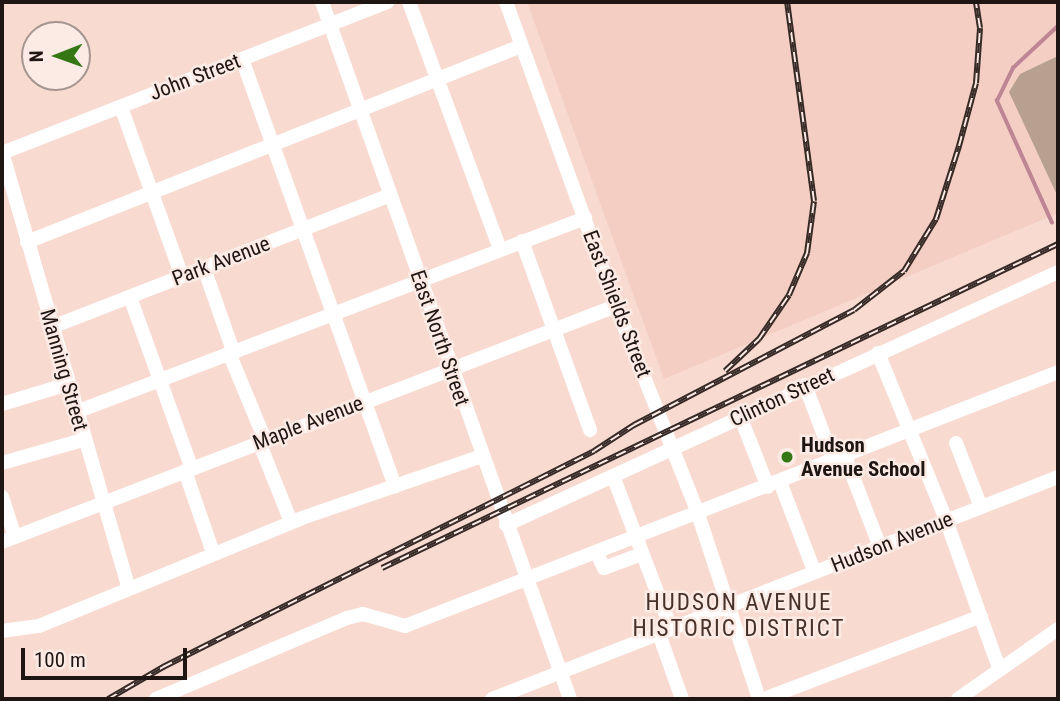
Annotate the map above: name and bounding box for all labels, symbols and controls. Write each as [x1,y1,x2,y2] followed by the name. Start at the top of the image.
[21,21,91,91] north arrow
[146,48,244,106] street label: John Street
[25,50,48,62] text: N
[577,227,657,381] street label: East Shields Street
[169,231,273,291] street label: Park Avenue
[405,267,475,409] street label: East North Street
[35,306,93,434] street label: Manning Street
[726,362,838,432] street label: Clinton Street
[249,390,367,456] street label: Maple Avenue
[801,432,925,482] place label: Hudson Avenue School
[779,449,795,465] marker: Hudson Avenue School
[827,506,957,578] street label: Hudson Avenue
[635,589,843,643] district label: HUDSON AVENUE HISTORIC DISTRICT
[24,634,191,678] scale bar
[34,648,86,672] text: 100 m

